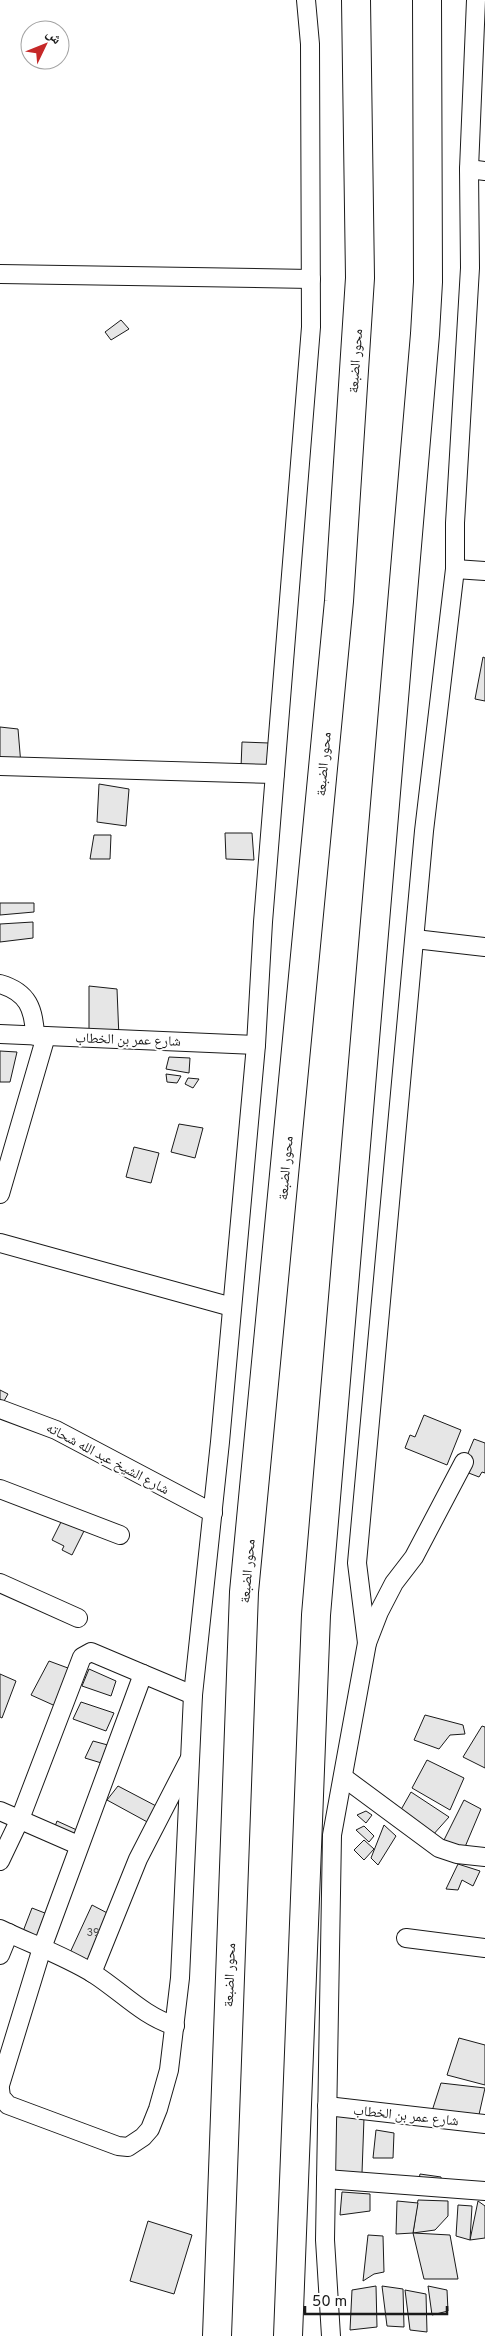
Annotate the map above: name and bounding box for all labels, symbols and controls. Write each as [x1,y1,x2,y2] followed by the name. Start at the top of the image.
[20,20,70,70] north arrow
[42,26,65,48] text: ش
[346,328,367,394] street label: محور الضبعة
[313,731,336,797] street label: محور الضبعة
[75,1030,181,1051] street label: شارع عمر بن الخطاب
[275,1135,298,1201] street label: محور الضبعة
[43,1420,172,1499] street label: شارع الشيخ عبد الله شحاته
[237,1538,260,1604] street label: محور الضبعة
[87,1926,99,1940] house number: 39
[221,1943,240,2008] street label: محور الضبعة
[352,2103,459,2130] street label: شارع عمر بن الخطاب
[305,2284,448,2316] scale bar
[312,2293,347,2312] text: 50 m

